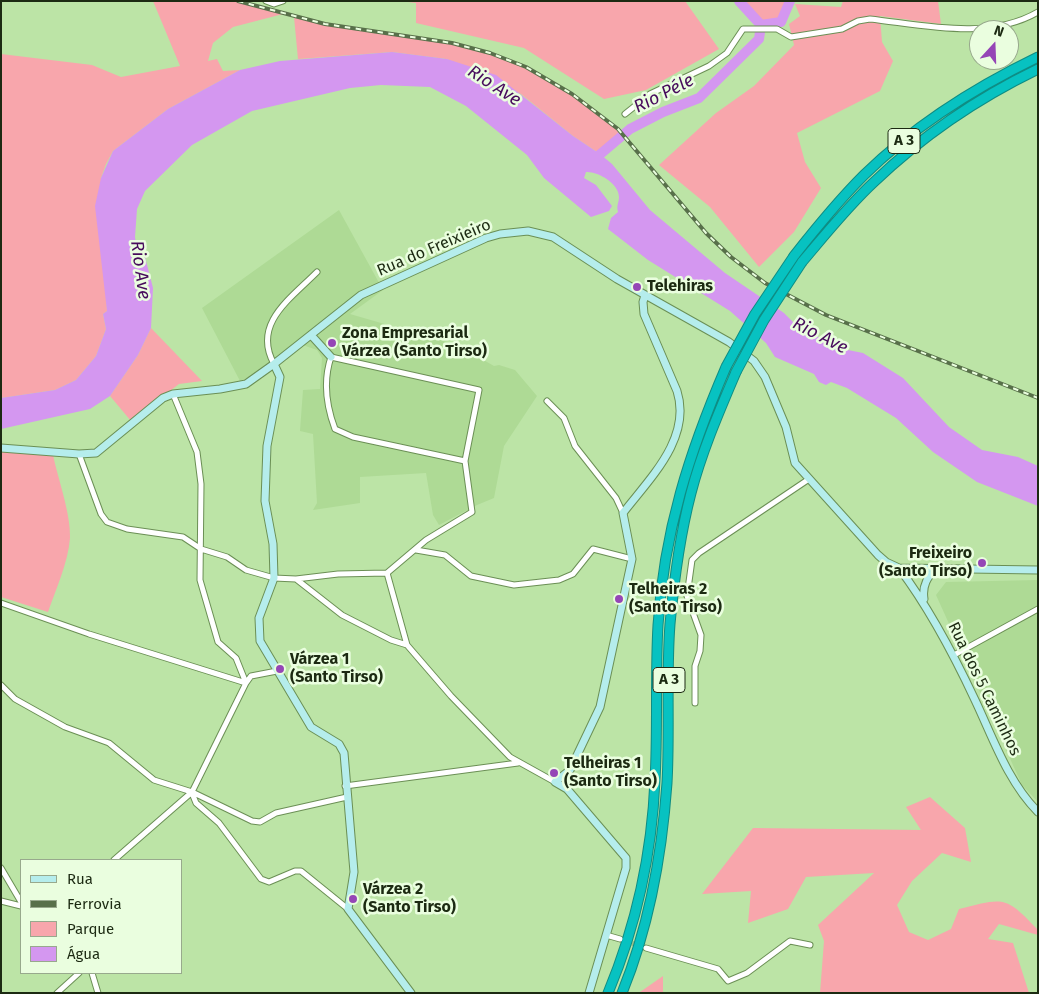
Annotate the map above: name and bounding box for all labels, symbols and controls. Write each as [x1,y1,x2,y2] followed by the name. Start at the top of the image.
[969,20,1019,70] north arrow
[992,22,1006,41] text: N
[463,61,525,111] water label: Rio Ave
[630,70,698,118] water label: Rio Péle
[888,128,920,154] road number: A 3
[374,215,494,281] street label: Rua do Freixieiro
[125,239,155,301] water label: Rio Ave
[647,277,713,297] place label: Telehiras
[631,281,643,293] marker: Telehiras
[789,313,851,359] water label: Rio Ave
[342,324,487,362] place label: Zona Empresarial Várzea (Santo Tirso)
[326,337,338,349] marker: Zona Empresarial Várzea (Santo Tirso)
[879,544,972,582] place label: Freixeiro (Santo Tirso)
[976,557,988,569] marker: Freixeiro (Santo Tirso)
[629,580,722,618] place label: Telheiras 2 (Santo Tirso)
[613,593,625,605] marker: Telheiras 2 (Santo Tirso)
[943,619,1025,759] street label: Rua dos 5 Caminhos
[290,650,383,688] place label: Várzea 1 (Santo Tirso)
[274,663,286,675] marker: Várzea 1 (Santo Tirso)
[653,668,685,692] road number: A 3
[564,754,657,792] place label: Telheiras 1 (Santo Tirso)
[548,767,560,779] marker: Telheiras 1 (Santo Tirso)
[20,859,182,974] legend
[67,870,93,888] text: Rua
[363,880,456,918] place label: Várzea 2 (Santo Tirso)
[347,893,359,905] marker: Várzea 2 (Santo Tirso)
[67,895,122,913] text: Ferrovia
[67,920,114,938] text: Parque
[67,945,100,963] text: Água

